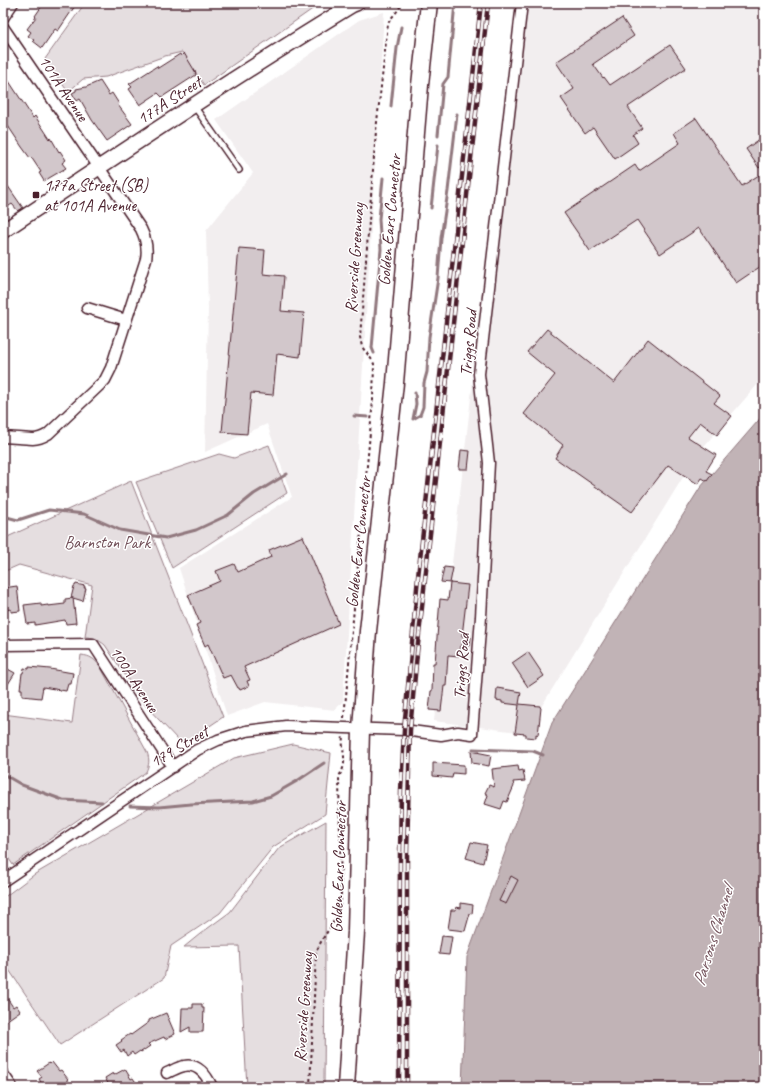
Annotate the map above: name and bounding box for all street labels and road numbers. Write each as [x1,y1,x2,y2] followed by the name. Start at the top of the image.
[34,51,94,126] street label: 101A Avenue
[133,71,207,129] street label: 177A Street
[373,152,406,287] street label: Golden Ears Connector
[340,201,369,314] street label: Riverside Greenway
[455,306,482,377] street label: Triggs Road
[341,474,376,609] street label: Golden Ears Connector
[449,629,475,700] street label: Triggs Road
[105,642,165,718] street label: 100A Avenue
[146,720,214,772] street label: 179 Street
[326,799,351,933] street label: Golden Ears Connector
[289,950,318,1063] street label: Riverside Greenway

